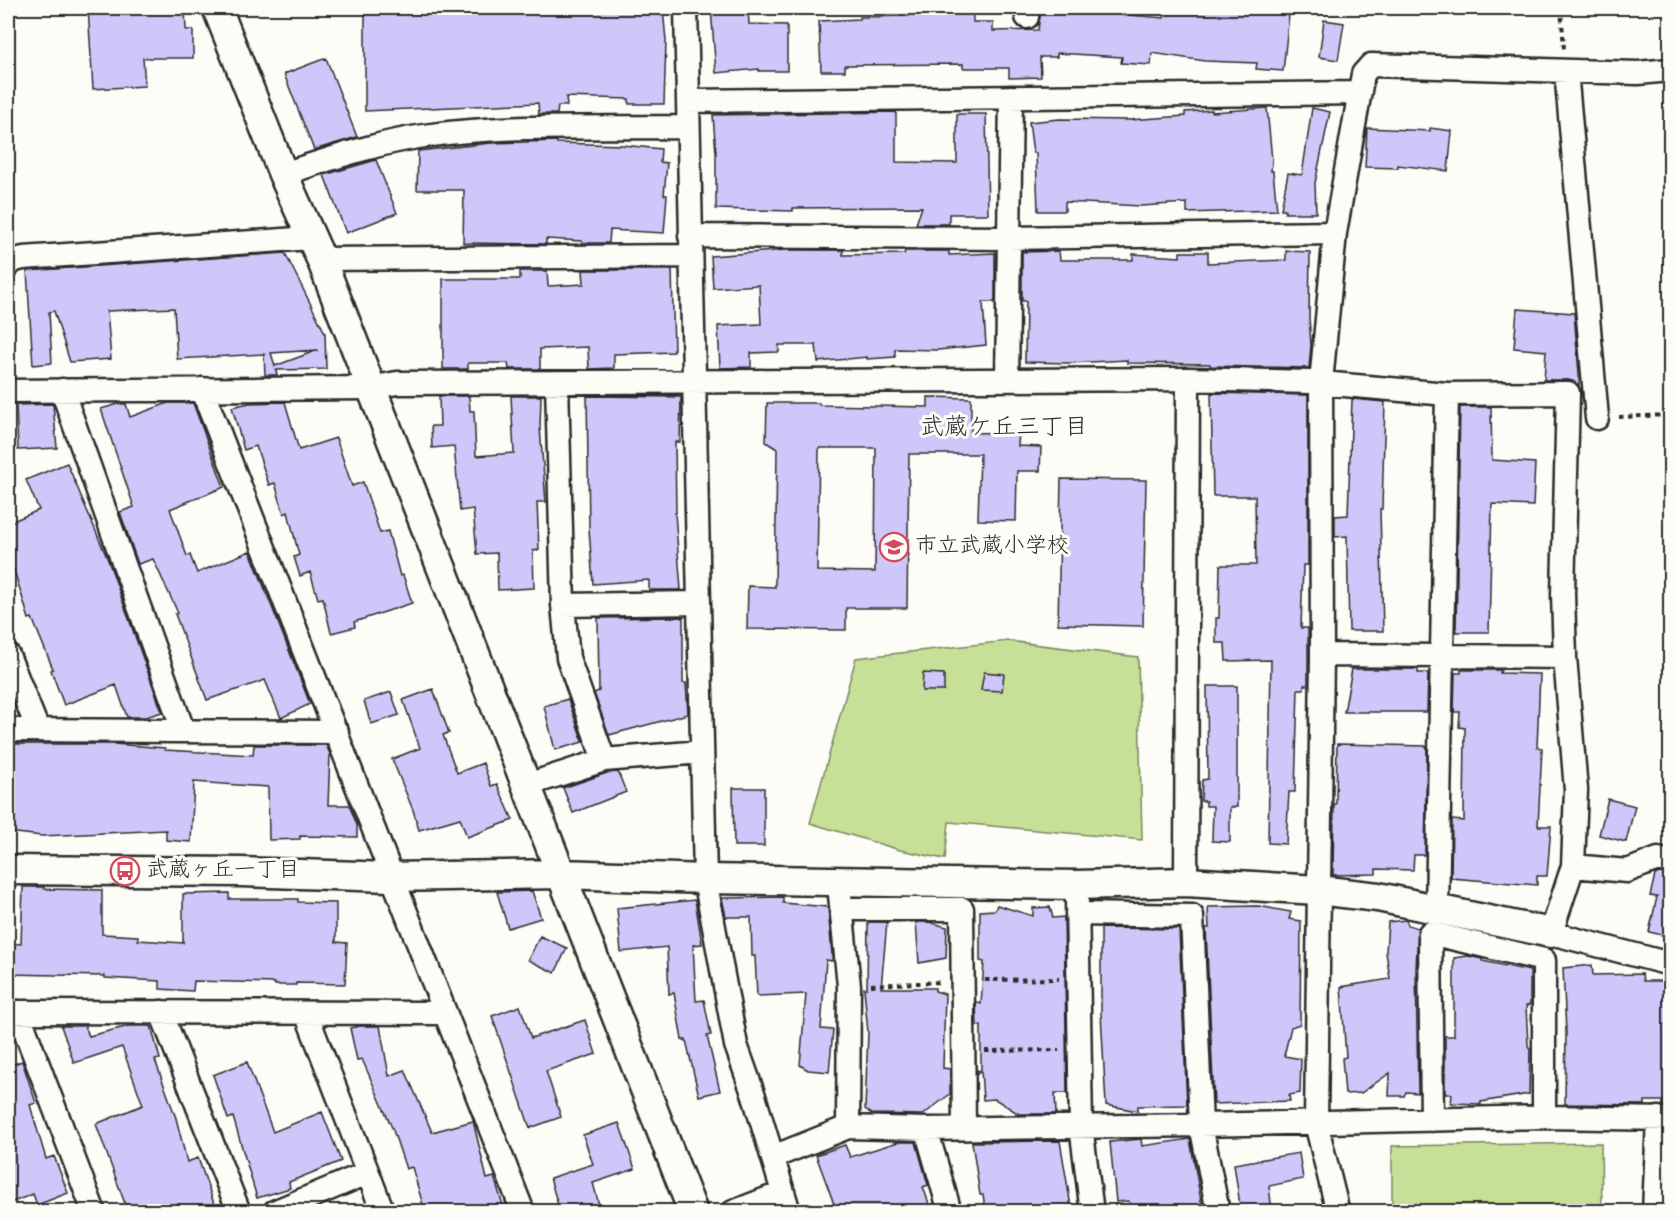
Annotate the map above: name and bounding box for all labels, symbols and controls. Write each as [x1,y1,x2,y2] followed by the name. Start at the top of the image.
[920,412,1088,446] district label: 武蔵ケ丘三丁目
[878,531,910,563] school or university icon: 市立武蔵小学校
[915,532,1069,563] place label: 市立武蔵小学校
[109,855,141,887] bus stop icon: 武蔵ヶ丘一丁目
[146,856,300,887] place label: 武蔵ヶ丘一丁目

